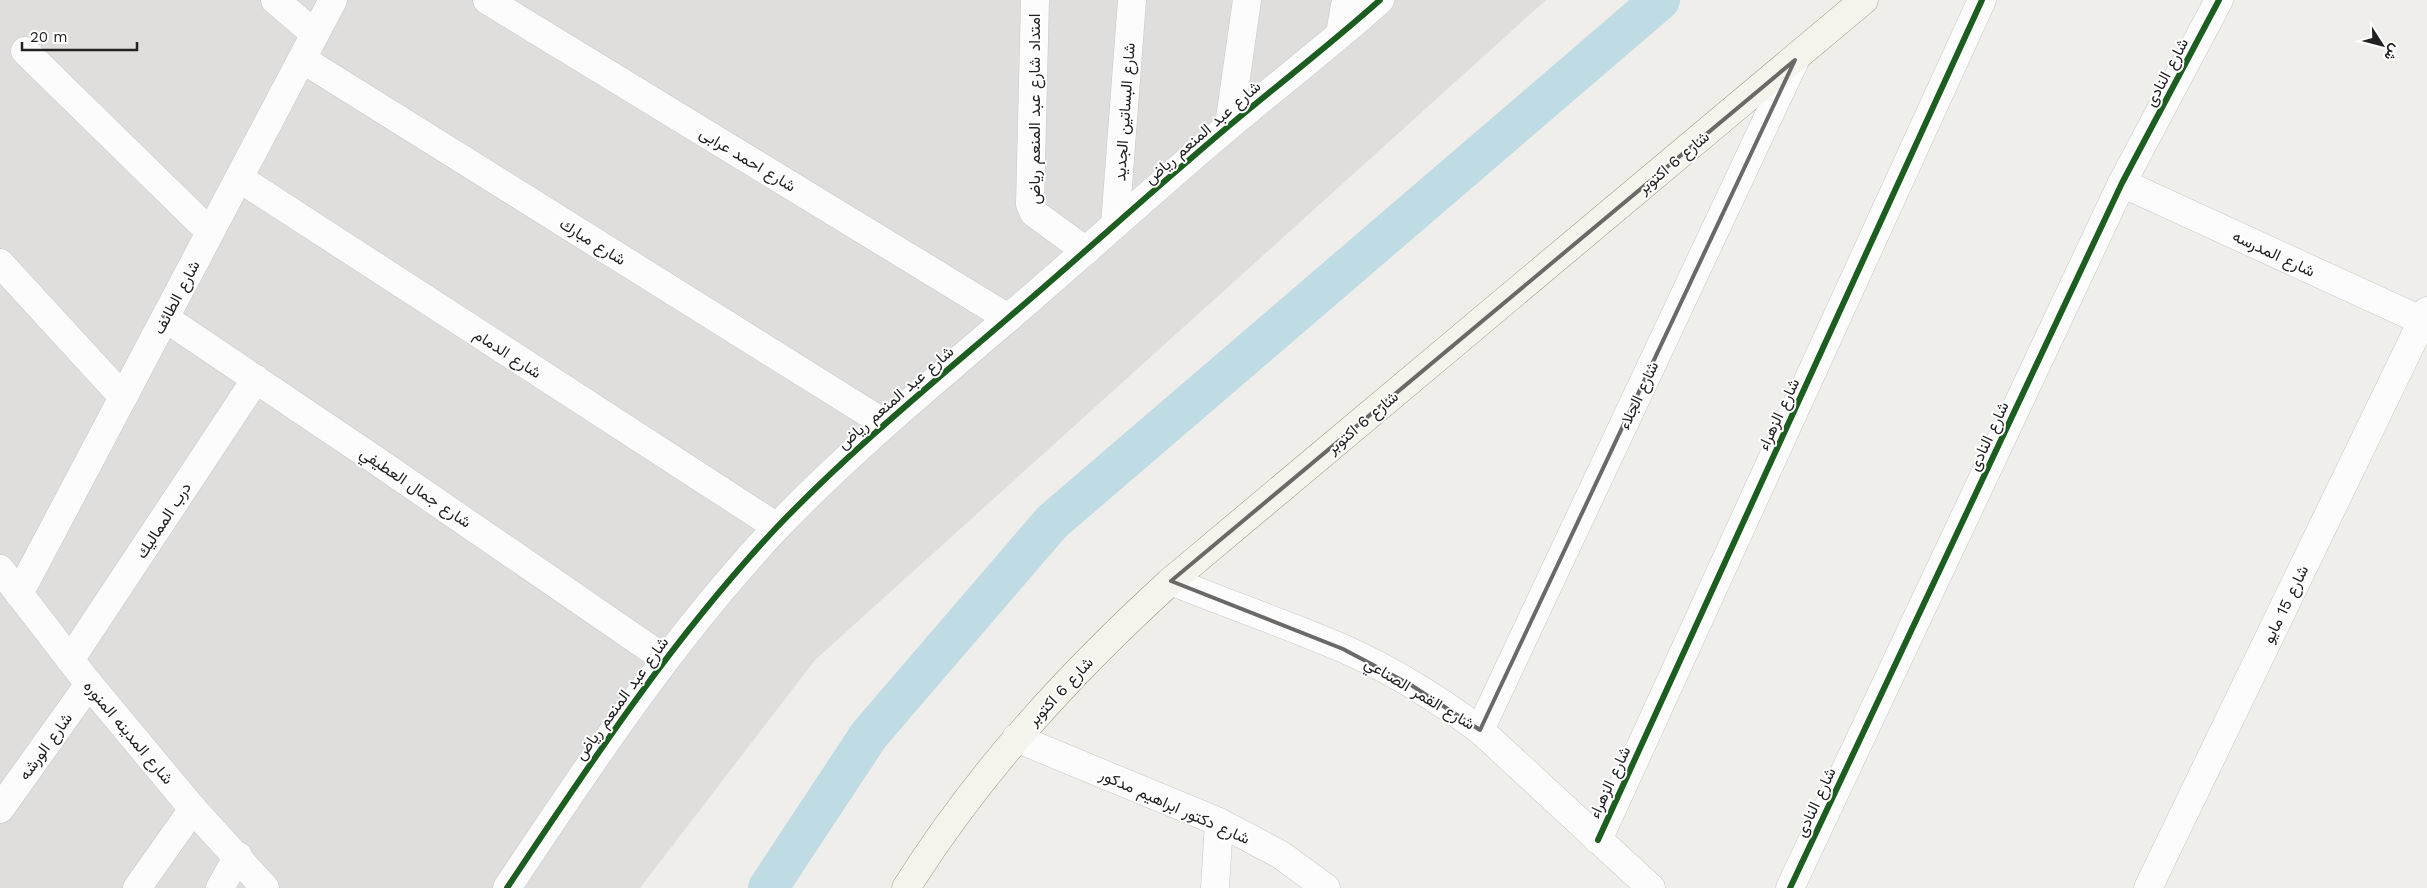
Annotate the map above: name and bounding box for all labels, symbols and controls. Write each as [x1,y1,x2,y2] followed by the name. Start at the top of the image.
[1025,13,1046,205] street label: امتداد شارع عبد المنعم رياض
[22,20,138,52] scale bar
[2357,20,2407,70] north arrow
[30,28,68,46] text: 20 m
[2141,35,2194,111] street label: شارع النادى
[2380,41,2404,64] text: ش
[1110,42,1141,182] street label: شارع البساتين الجديد
[1140,77,1266,190] street label: شارع عبد المنعم رياض
[695,123,799,197] street label: شارع احمد عرابى
[1633,127,1714,200] street label: شارع 6 اكتوبر
[555,214,629,271] street label: شارع مبارك
[2229,226,2318,283] street label: شارع المدرسه
[149,257,206,338] street label: شارع الطائف
[469,325,545,384] street label: شارع الدمام
[833,342,959,455] street label: شارع عبد المنعم رياض
[1614,358,1664,433] street label: شارع الجلاء
[1754,375,1805,454] street label: شارع الزهراء
[1322,387,1403,460] street label: شارع 6 اكتوبر
[1964,398,2015,475] street label: شارع النادى
[354,443,475,535] street label: شارع جمال العطيفي
[132,479,196,563] street label: درب المماليك
[2258,562,2314,647] street label: شارع 15 مايو
[570,633,674,765] street label: شارع عبد المنعم رياض
[1023,653,1099,732] street label: شارع 6 اكتوبر
[1359,653,1478,737] street label: شارع القمر الصناعي
[78,677,177,789] street label: شارع المدينه المنوره
[15,709,78,785] street label: شارع الورشه
[1585,743,1636,822] street label: شارع الزهراء
[1095,764,1253,850] street label: شارع دكتور ابراهيم مدكور
[1791,764,1842,841] street label: شارع النادى

